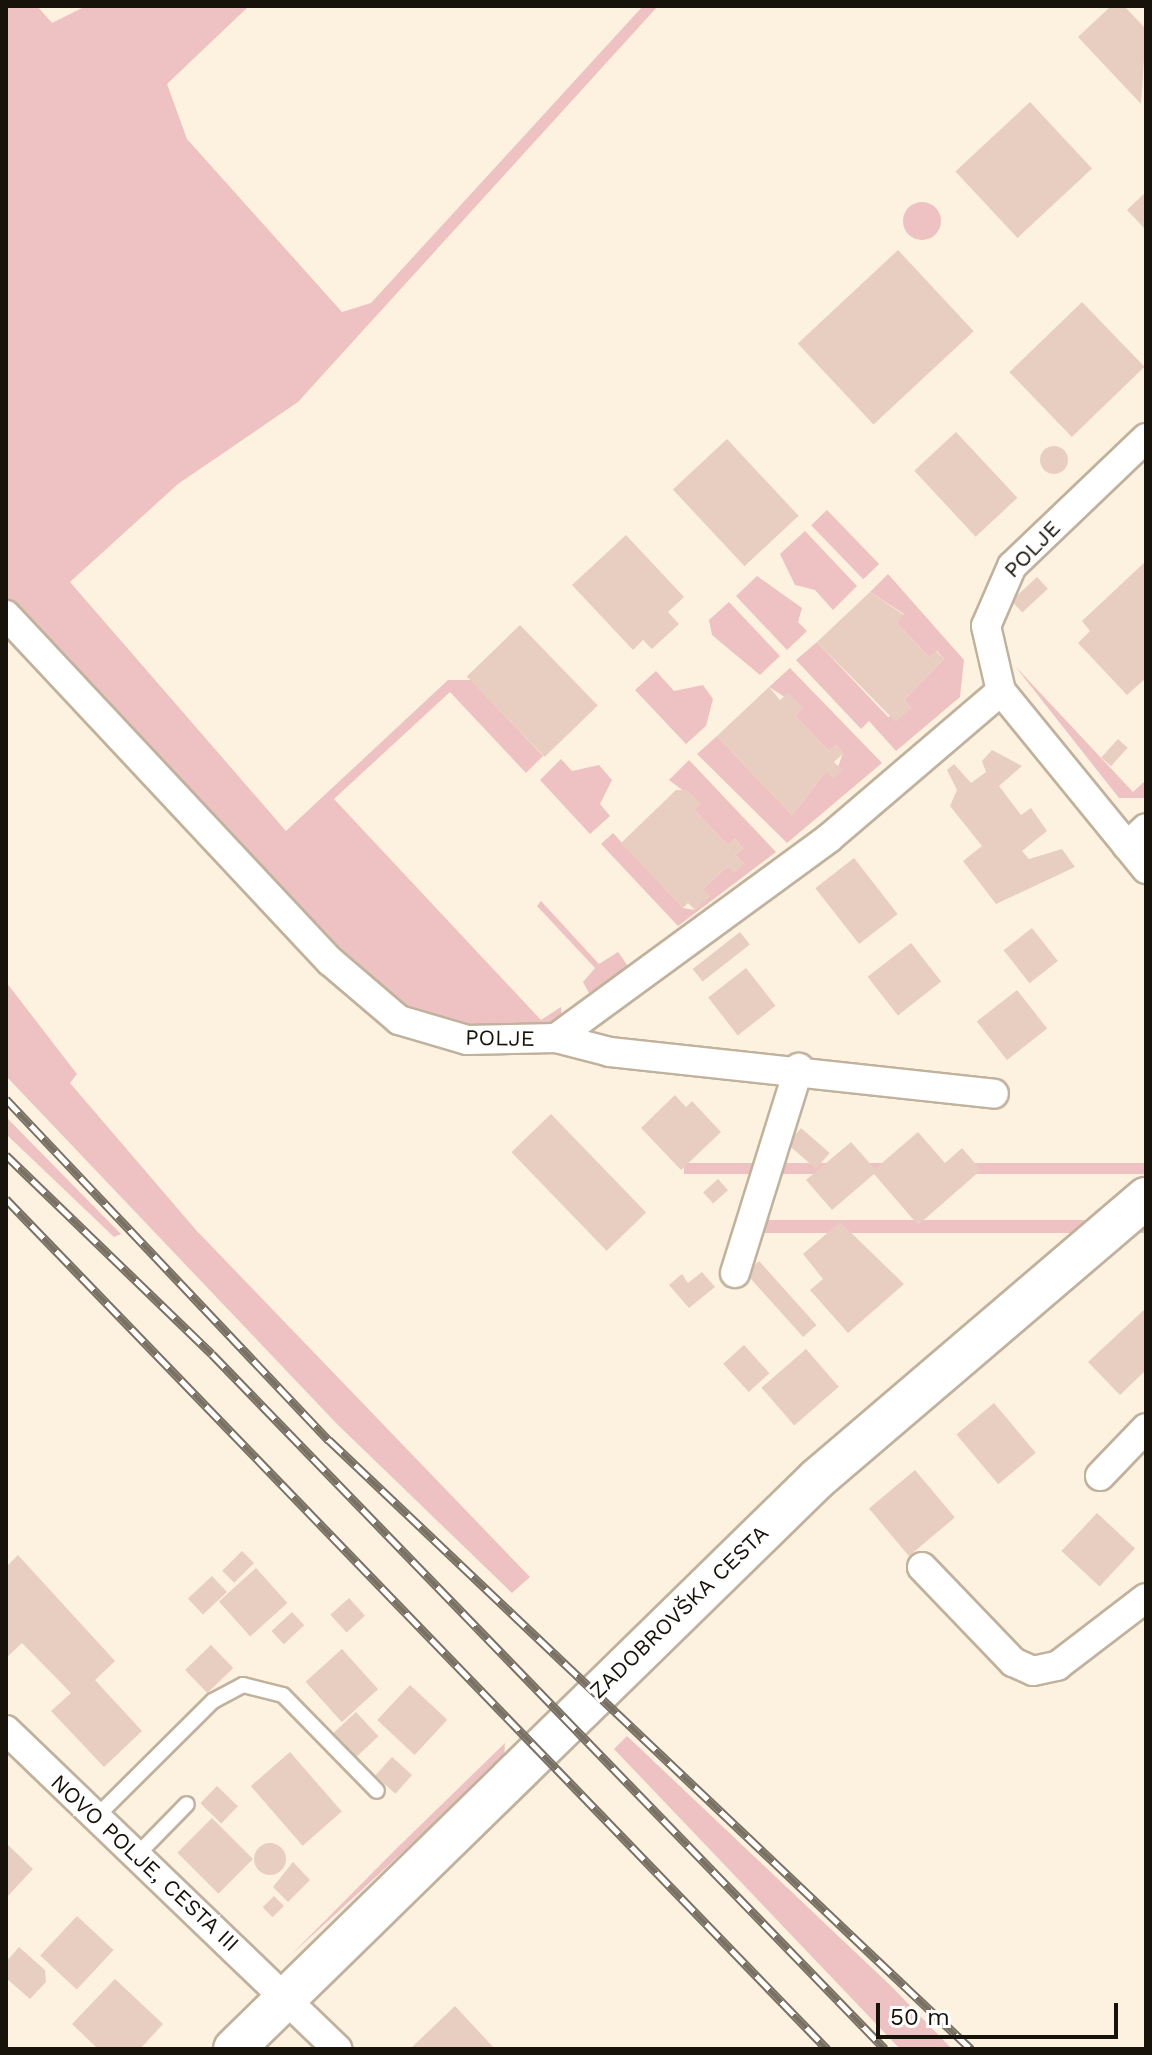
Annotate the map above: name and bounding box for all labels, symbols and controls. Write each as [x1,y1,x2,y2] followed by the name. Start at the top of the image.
[998,515,1066,583] street label: POLJE
[465,1024,535,1052] street label: POLJE
[584,1520,774,1704] street label: ZADOBROVŠKA CESTA
[45,1769,245,1957] street label: NOVO POLJE, CESTA III
[880,1987,1122,2037] scale bar
[890,2003,950,2031] text: 50 m

